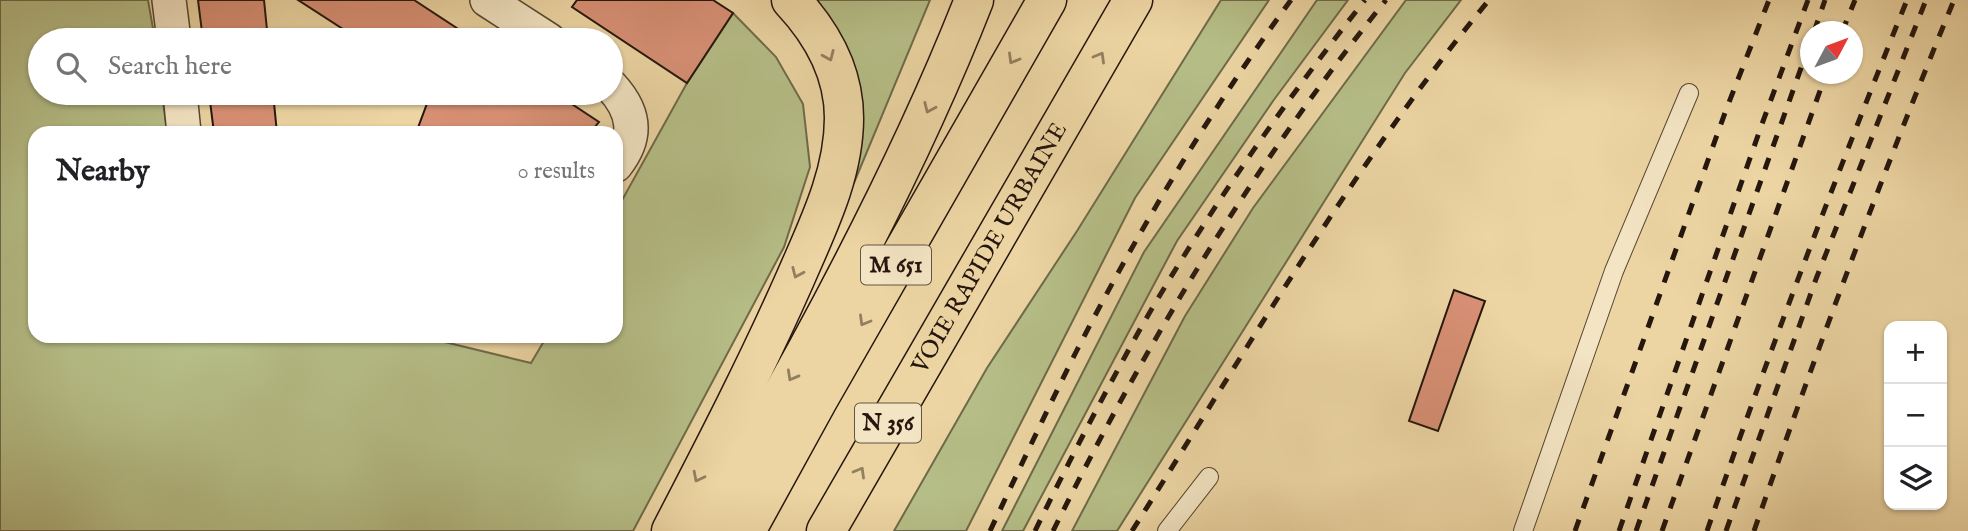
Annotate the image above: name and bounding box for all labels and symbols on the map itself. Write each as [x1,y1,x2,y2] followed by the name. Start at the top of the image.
[1800,21,1863,84] north arrow
[821,49,835,61] one-way arrow
[1092,51,1105,64] one-way arrow
[1008,52,1021,65] one-way arrow
[923,101,937,113] one-way arrow
[904,117,1074,380] street label: VOIE RAPIDE URBAINE
[861,246,931,284] road number: M 651
[791,266,805,278] one-way arrow
[859,313,872,326] one-way arrow
[787,369,800,382] one-way arrow
[855,404,921,442] road number: N 356
[852,467,865,479] one-way arrow
[693,470,707,483] one-way arrow

